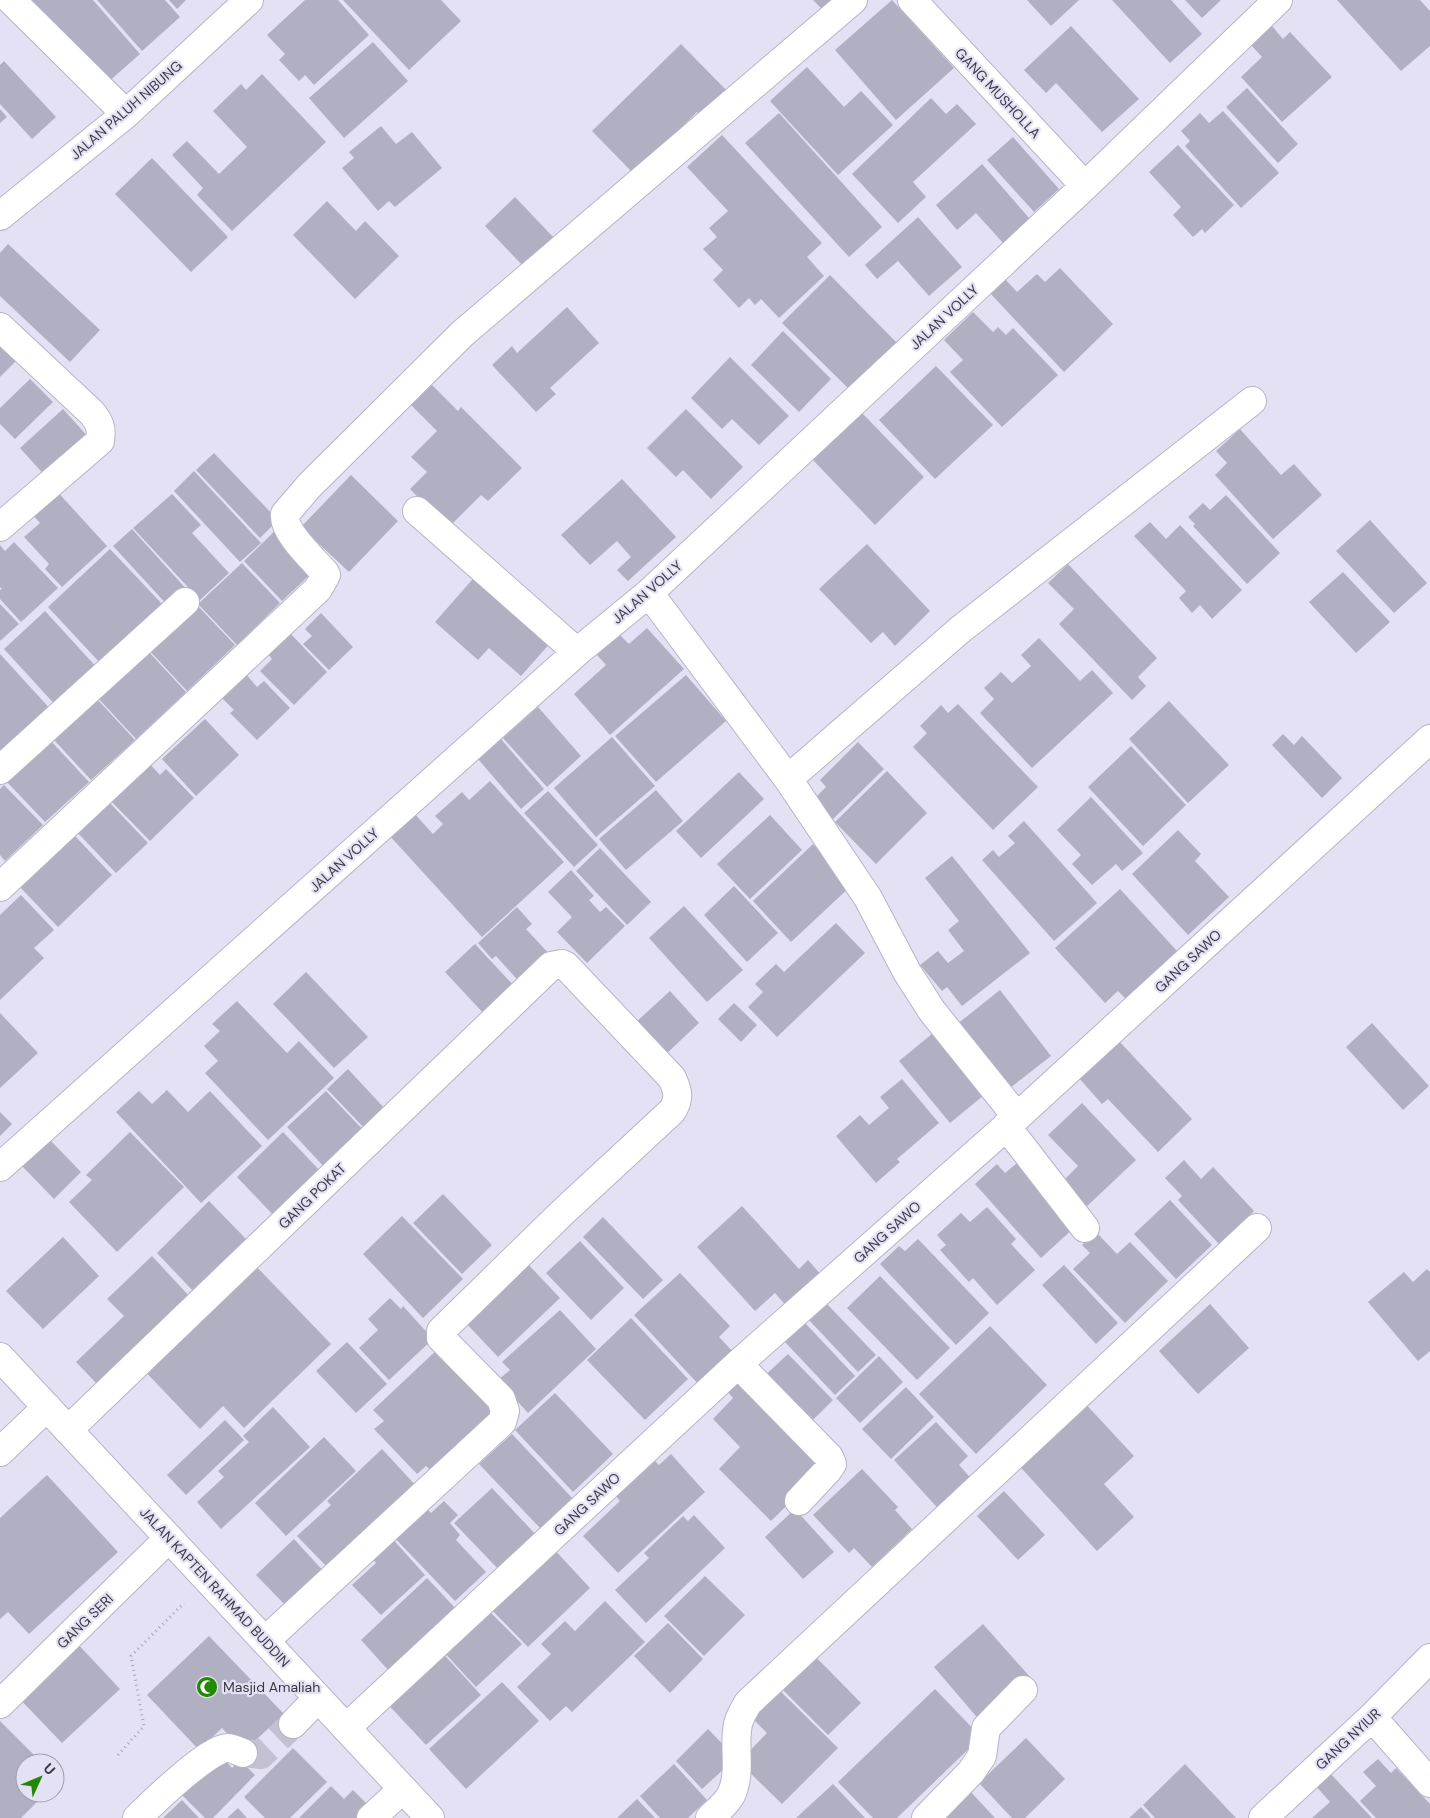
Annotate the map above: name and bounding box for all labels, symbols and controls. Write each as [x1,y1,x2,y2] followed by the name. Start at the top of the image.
[951,44,1045,142] street label: GANG MUSHOLLA
[66,56,186,164] street label: JALAN PALUH NIBUNG
[906,281,982,353] street label: JALAN VOLLY
[608,557,686,627] street label: JALAN VOLLY
[306,824,382,896] street label: JALAN VOLLY
[1151,926,1225,996] street label: GANG SAWO
[274,1159,350,1233] street label: GANG POKAT
[850,1197,924,1267] street label: GANG SAWO
[550,1469,624,1539] street label: GANG SAWO
[136,1503,294,1671] street label: JALAN KAPTEN RAHMAD BUDDIN
[53,1590,117,1652] street label: GANG SERI
[195,1675,219,1699] mosque icon: Masjid Amaliah
[223,1678,320,1696] place label: Masjid Amaliah
[1312,1704,1384,1774] street label: GANG NYIUR
[15,1753,65,1803] north arrow
[40,1759,59,1779] text: U

